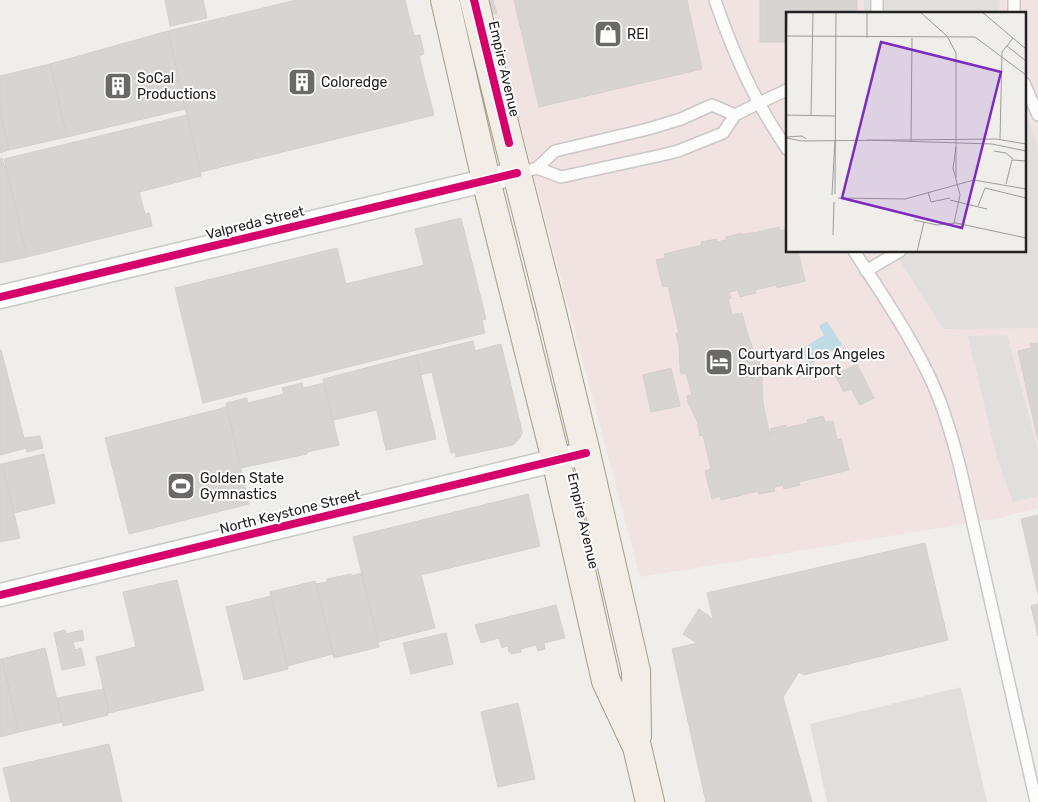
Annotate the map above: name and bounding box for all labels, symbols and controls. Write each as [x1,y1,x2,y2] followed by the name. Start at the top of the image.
[786,12,1026,252] inset map
[485,19,523,119] street label: Empire Avenue
[593,19,623,49] shop icon: REI
[627,26,648,43] place label: REI
[287,67,317,97] building icon: Coloredge
[137,70,216,103] place label: SoCal Productions
[103,71,133,101] building icon: SoCal Productions
[321,74,388,91] place label: Coloredge
[204,202,306,243] street label: Valpreda Street
[738,346,885,379] place label: Courtyard Los Angeles Burbank Airport
[704,347,734,377] hotel icon: Courtyard Los Angeles Burbank Airport
[200,470,284,503] place label: Golden State Gymnastics
[166,471,196,501] sports icon: Golden State Gymnastics
[564,471,602,571] street label: Empire Avenue
[218,486,363,538] street label: North Keystone Street

